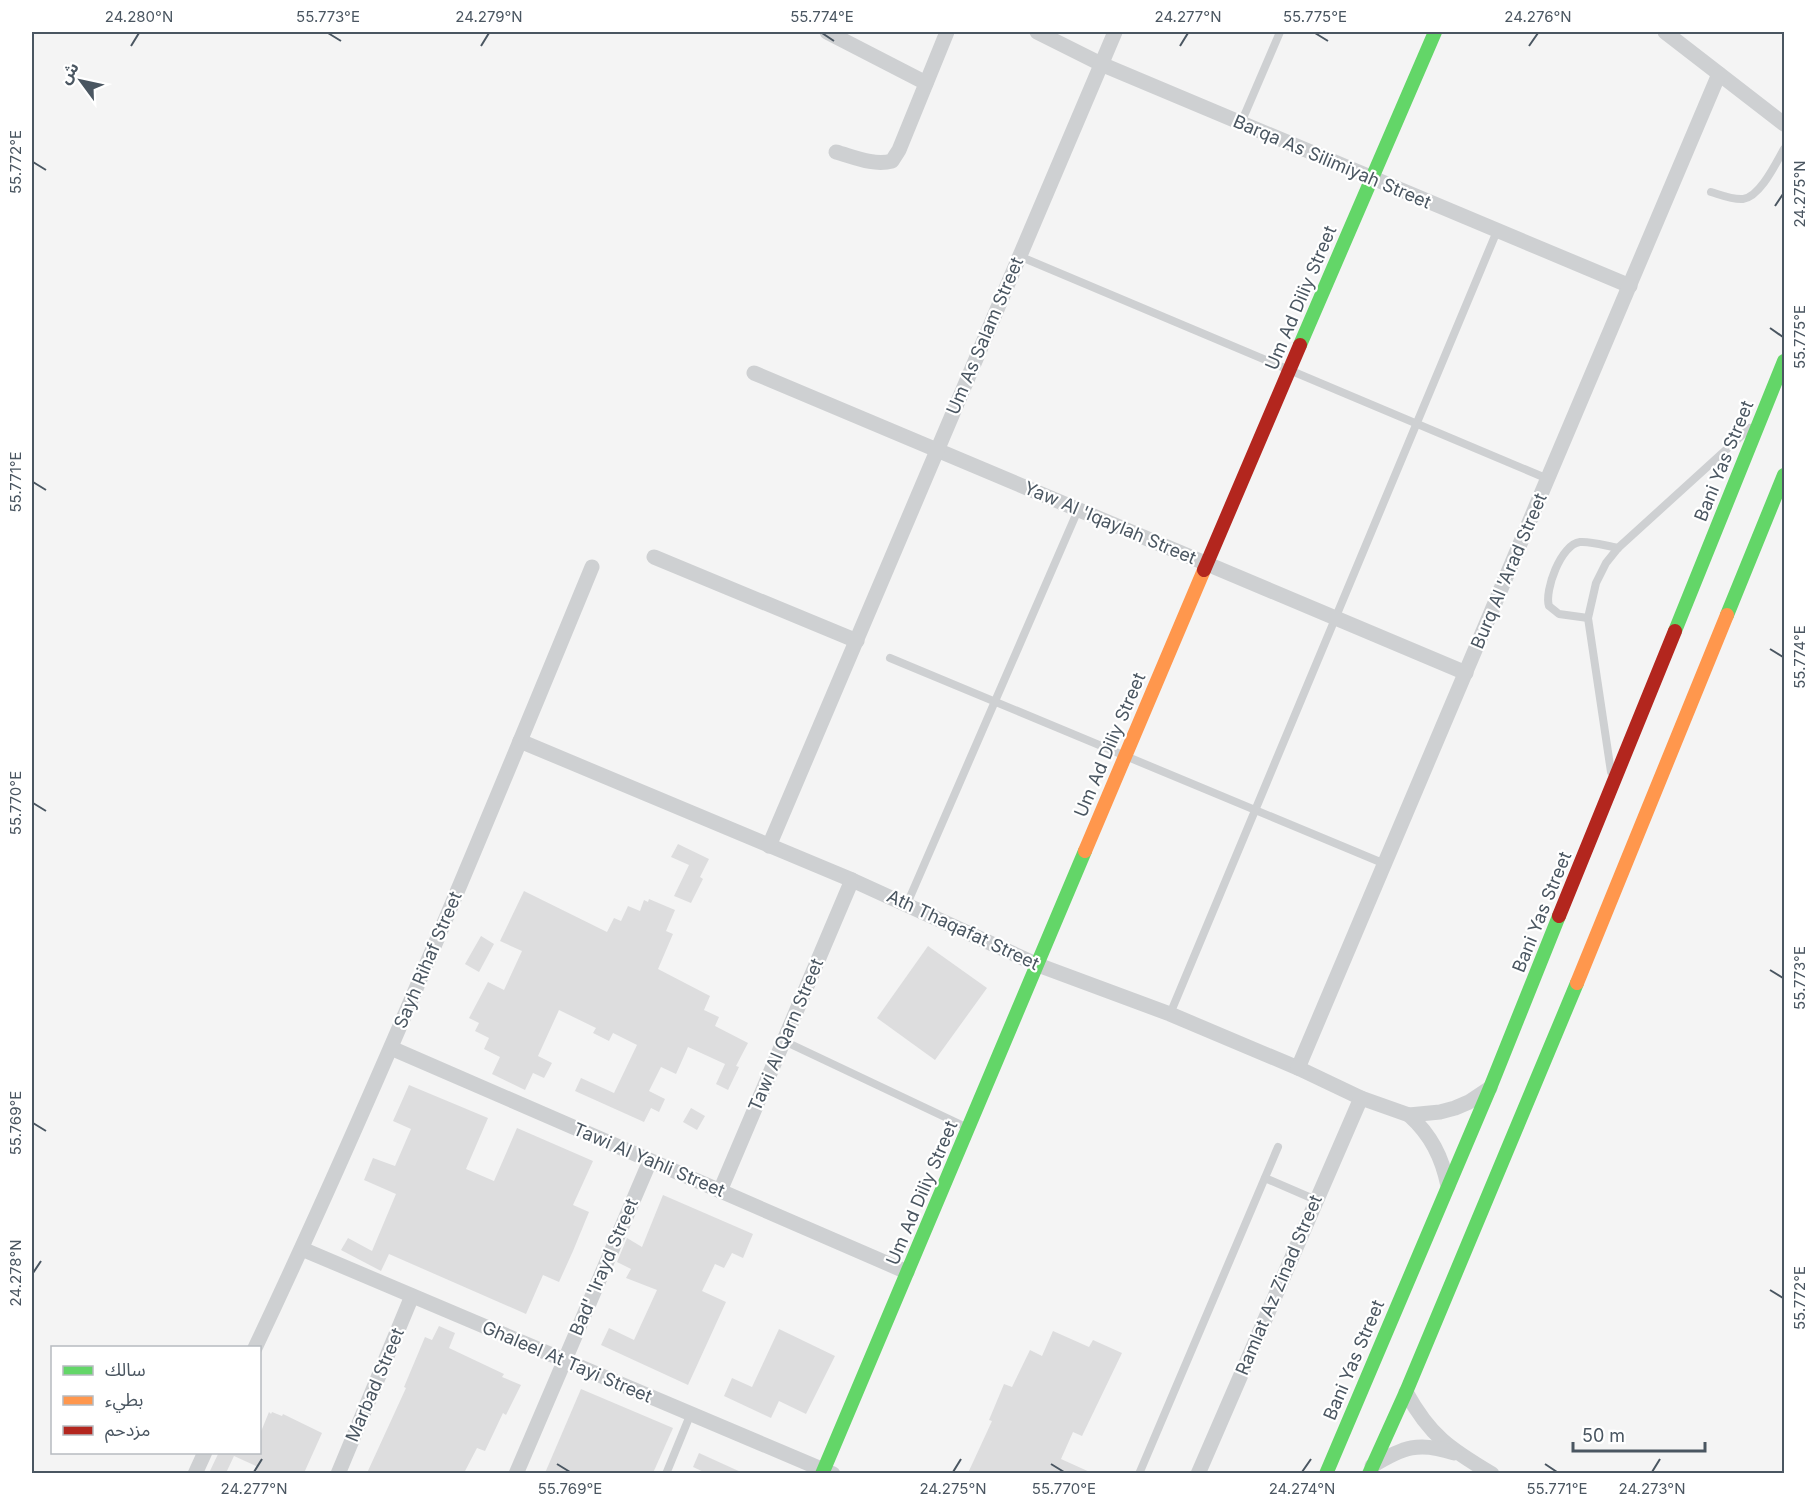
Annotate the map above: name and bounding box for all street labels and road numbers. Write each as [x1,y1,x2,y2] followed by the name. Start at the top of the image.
[1230,110,1434,213] street label: Barqa As Silimiyah Street
[1261,222,1340,373] street label: Um Ad Diliy Street
[942,254,1027,418] street label: Um As Salam Street
[1690,397,1757,524] street label: Bani Yas Street
[1021,477,1200,568] street label: Yaw Al 'Iqaylah Street
[1466,490,1551,652] street label: Burq Al 'Arad Street
[1070,669,1149,820] street label: Um Ad Diliy Street
[1508,848,1575,975] street label: Bani Yas Street
[884,885,1043,974] street label: Ath Thaqafat Street
[389,888,466,1031] street label: Sayh Rihaf Street
[744,955,827,1114] street label: Tawi Al Qarn Street
[882,1117,961,1268] street label: Um Ad Diliy Street
[570,1118,728,1201] street label: Tawi Al Yahli Street
[1231,1192,1326,1378] street label: Ramlat Az Zinad Street
[565,1195,642,1338] street label: Bad' 'Irayd Street
[1319,1297,1388,1423] street label: Bani Yas Street
[479,1316,655,1407] street label: Ghaleel At Tayi Street
[341,1325,408,1445] street label: Marbad Street

